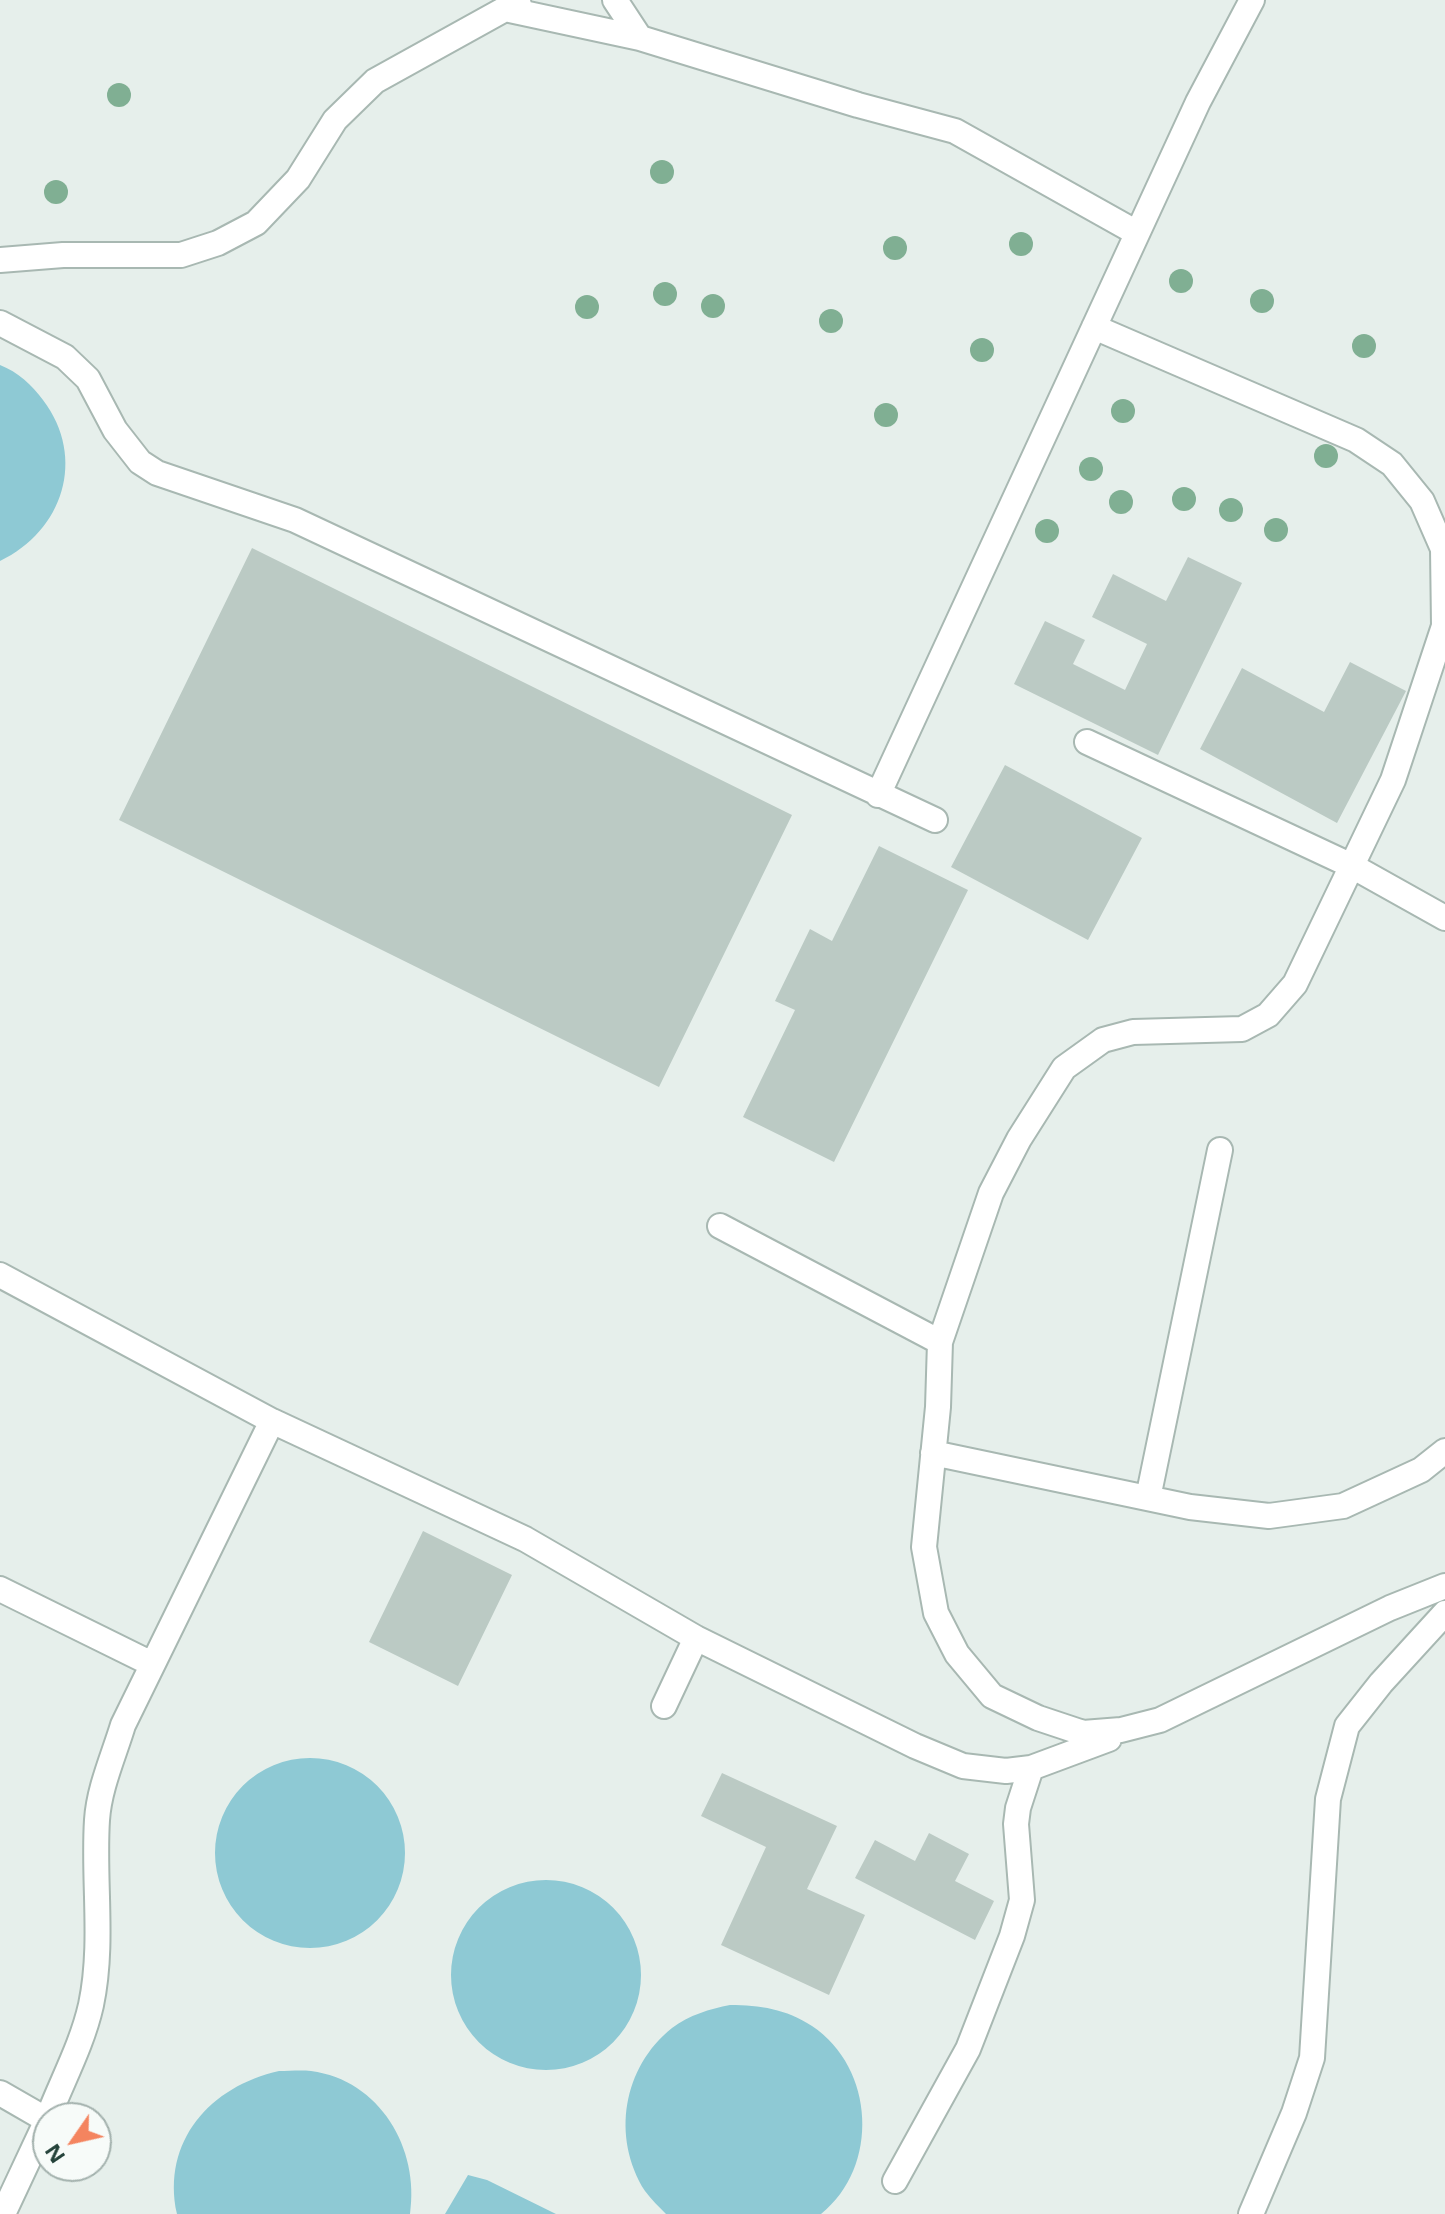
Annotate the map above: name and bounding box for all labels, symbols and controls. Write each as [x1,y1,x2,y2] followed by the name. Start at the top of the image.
[32,2102,112,2182] north arrow
[36,2139,71,2170] text: N

